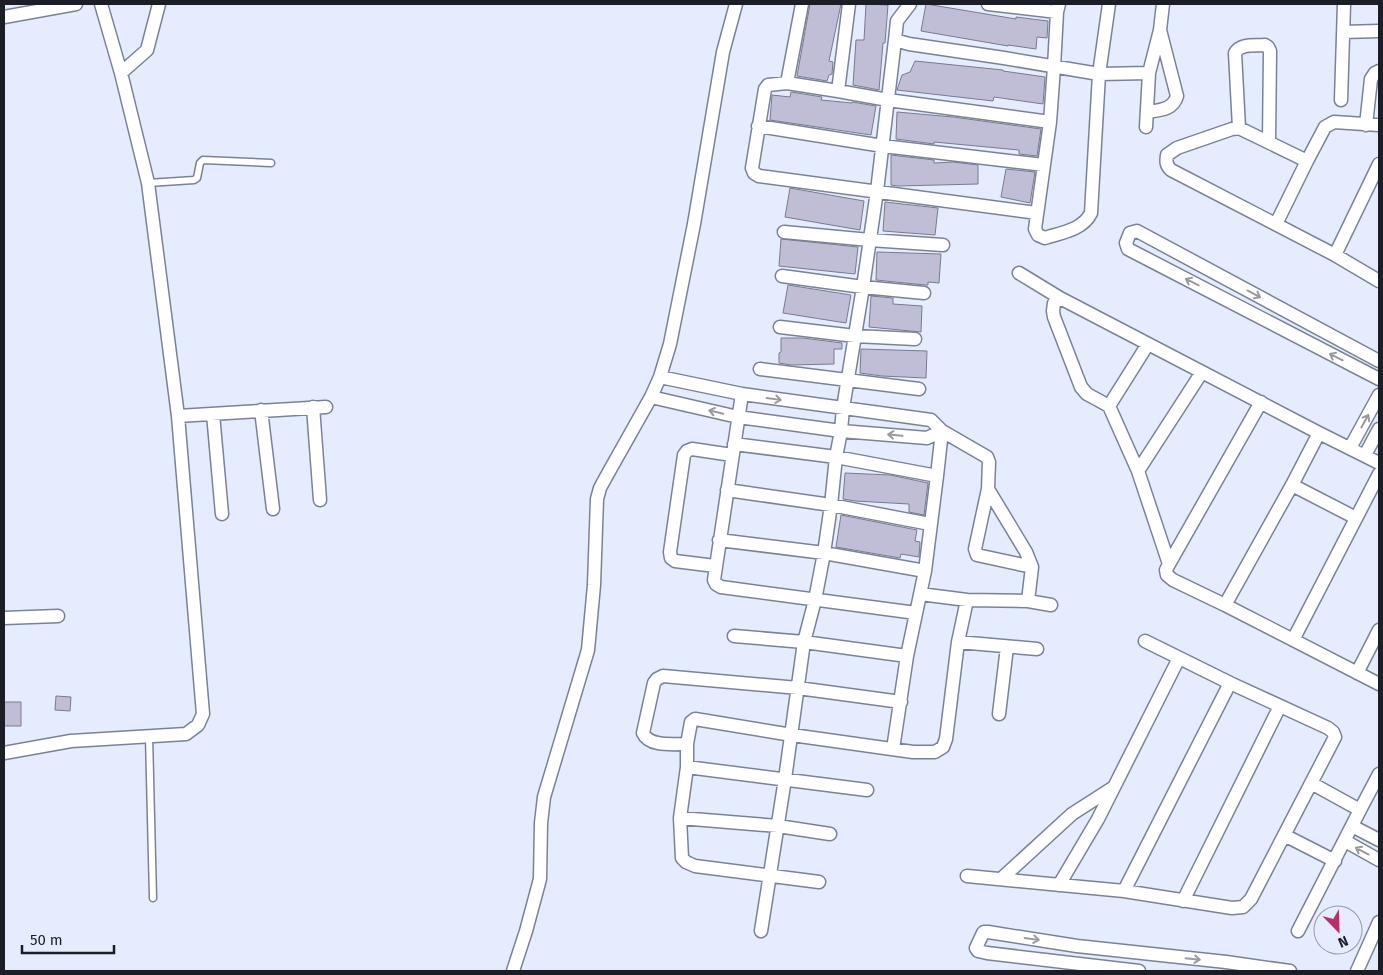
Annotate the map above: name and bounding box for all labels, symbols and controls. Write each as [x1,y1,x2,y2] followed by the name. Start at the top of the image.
[1184,277,1199,287] one-way arrow
[1246,290,1261,299] one-way arrow
[1329,352,1344,361] one-way arrow
[766,394,782,404] one-way arrow
[709,407,725,416] one-way arrow
[1360,414,1370,429] one-way arrow
[887,430,903,440] one-way arrow
[1355,845,1370,855] one-way arrow
[1313,905,1363,955] north arrow
[22,922,115,954] scale bar
[30,931,63,949] text: 50 m
[1335,932,1350,951] text: N
[1024,934,1040,944] one-way arrow
[1185,954,1201,963] one-way arrow

